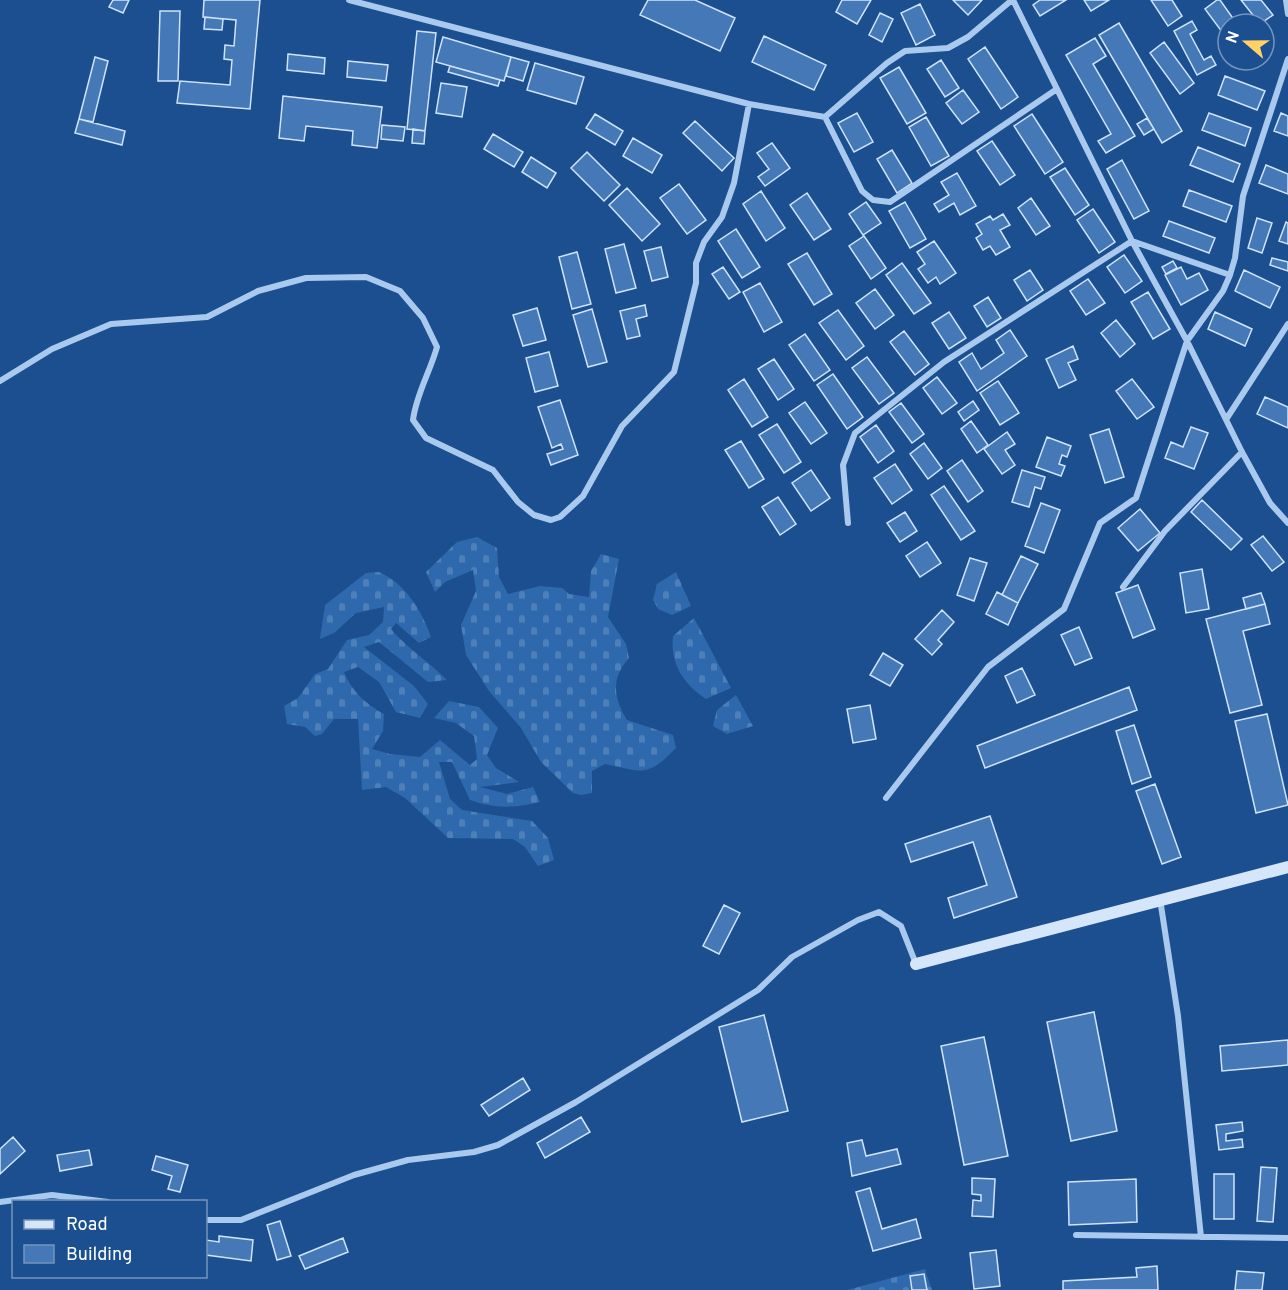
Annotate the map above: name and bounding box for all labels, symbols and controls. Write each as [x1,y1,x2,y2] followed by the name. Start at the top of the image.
[1216,12,1276,72] north arrow
[1222,29,1245,46] text: N
[12,1200,207,1278] legend
[66,1214,108,1237] text: Road
[66,1244,132,1267] text: Building

